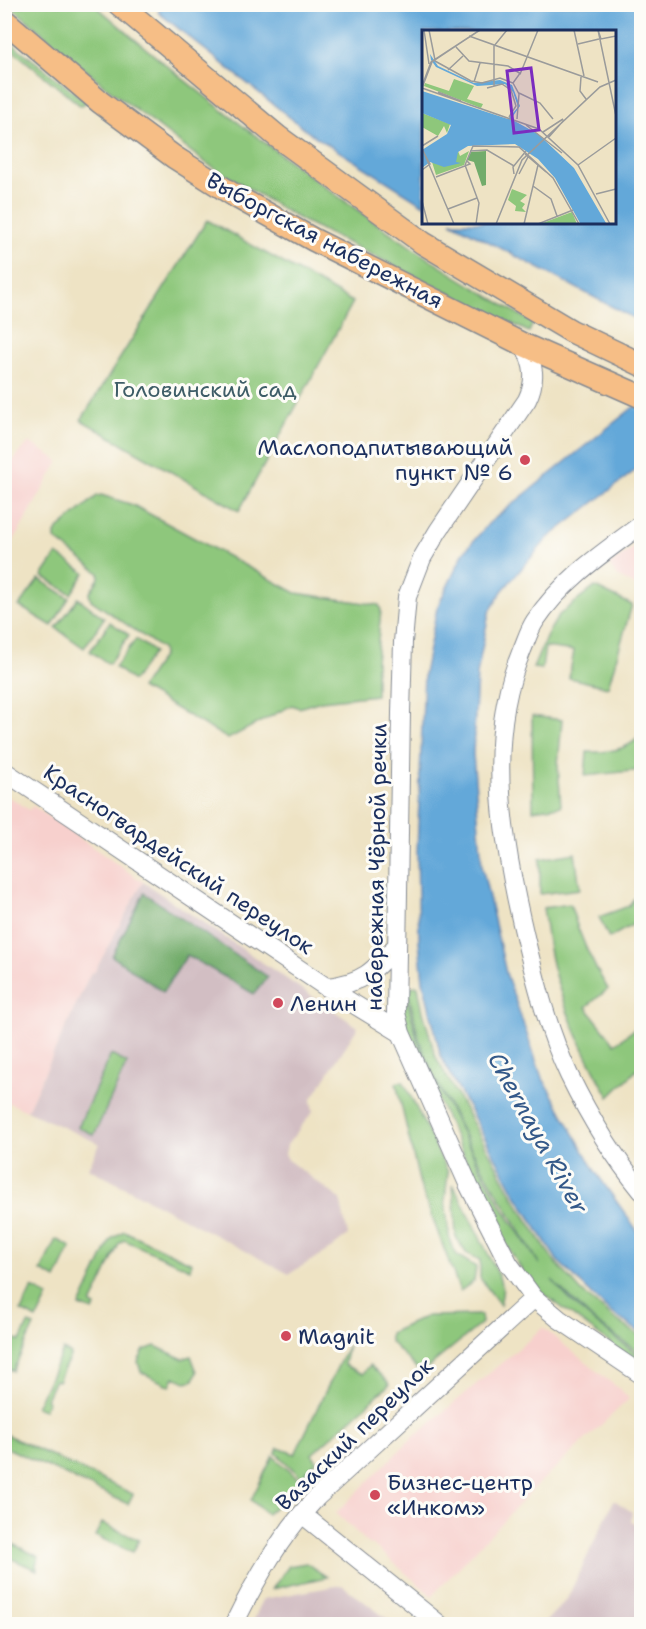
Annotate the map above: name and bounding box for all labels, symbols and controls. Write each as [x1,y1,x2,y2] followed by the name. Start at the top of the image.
[422,30,616,224] inset map
[201,166,448,315] street label: Выборгская набережная
[113,375,297,404] park label: Головинский сад
[258,433,513,487] place label: Маслоподпитывающий пункт № 6
[518,453,532,467] marker: Маслоподпитывающий пункт № 6
[359,723,394,1011] street label: набережная Чёрной речки
[38,758,320,961] street label: Красногвардейский переулок
[290,989,357,1018] place label: Ленин
[271,996,285,1010] marker: Ленин
[480,1046,596,1220] water label: Chernaya River
[298,1322,375,1351] place label: Magnit
[279,1329,293,1343] marker: Magnit
[269,1351,440,1517] street label: Вазаский переулок
[387,1468,533,1522] place label: Бизнес-центр «Инком»
[368,1488,382,1502] marker: Бизнес-центр «Инком»

